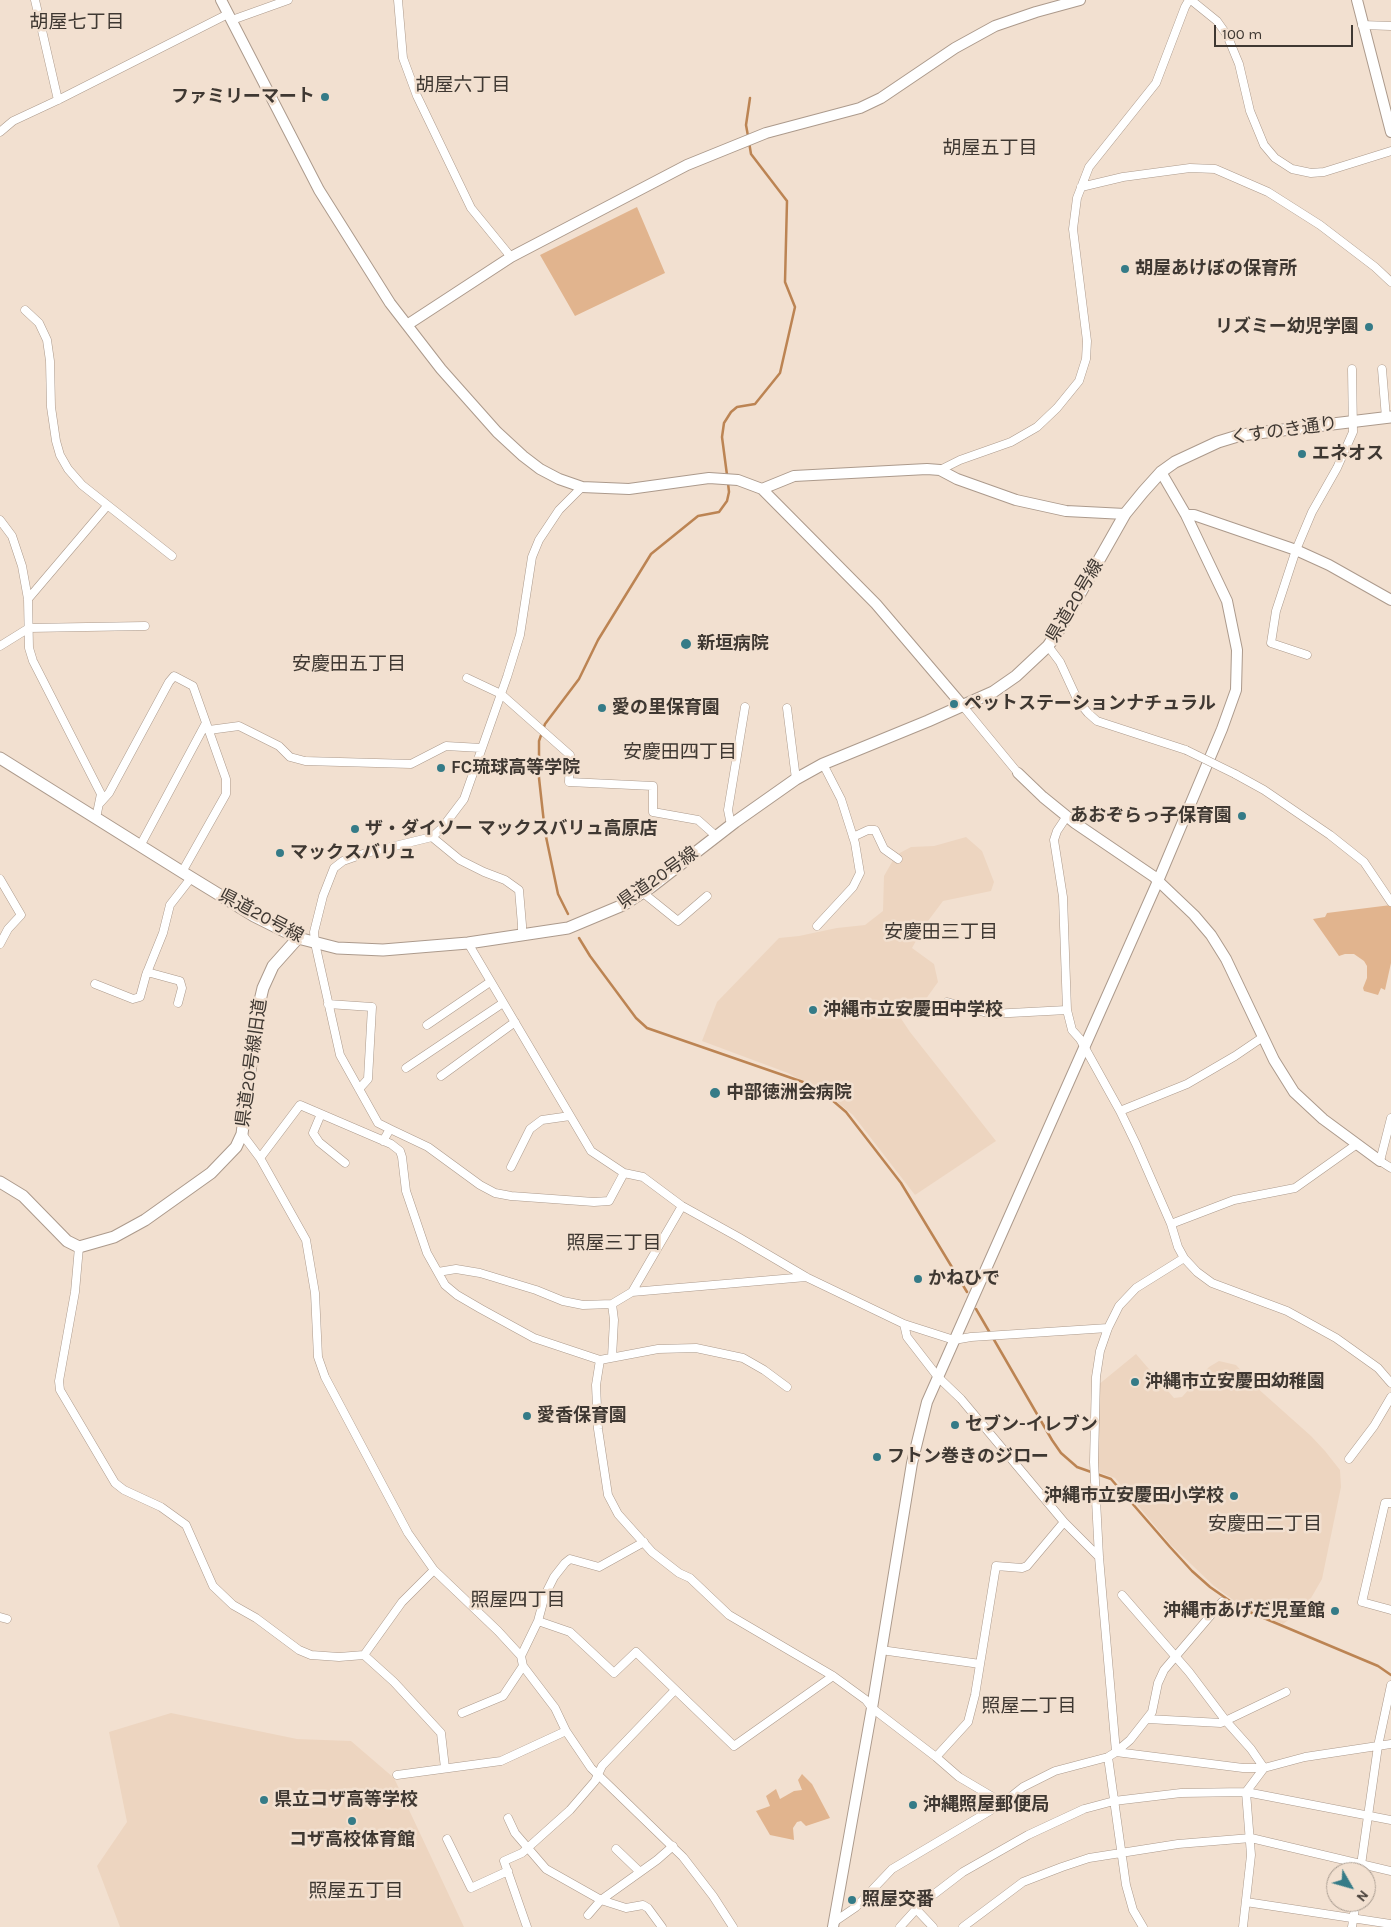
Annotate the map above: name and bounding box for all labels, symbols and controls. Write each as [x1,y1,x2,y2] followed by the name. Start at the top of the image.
[30,12,124,34] district label: 胡屋七丁目
[1216,15,1355,47] scale bar
[1222,25,1262,43] text: 100 m
[416,75,510,97] district label: 胡屋六丁目
[171,86,315,108] place label: ファミリーマート
[319,91,331,103] marker: ファミリーマート
[943,138,1037,160] district label: 胡屋五丁目
[1135,258,1297,280] place label: 胡屋あけぼの保育所
[1119,263,1131,275] marker: 胡屋あけぼの保育所
[1215,316,1359,338] place label: リズミー幼児学園
[1363,321,1375,333] marker: リズミー幼児学園
[1229,413,1339,449] street label: くすのき通り
[1312,443,1384,465] place label: エネオス
[1296,448,1308,460] marker: エネオス
[1042,556,1108,646] street label: 県道20号線
[697,633,769,655] place label: 新垣病院
[679,637,693,651] marker: 新垣病院
[292,654,406,676] district label: 安慶田五丁目
[964,693,1216,715] place label: ペットステーションナチュラル
[612,697,720,719] place label: 愛の里保育園
[948,698,960,710] marker: ペットステーションナチュラル
[596,702,608,714] marker: 愛の里保育園
[623,742,737,764] district label: 安慶田四丁目
[451,757,580,779] place label: FC琉球高等学院
[435,762,447,774] marker: FC琉球高等学院
[1070,805,1232,827] place label: あおぞらっ子保育園
[1236,810,1248,822] marker: あおぞらっ子保育園
[365,818,658,840] place label: ザ・ダイソー マックスバリュ高原店
[349,823,361,835] marker: ザ・ダイソー マックスバリュ高原店
[290,842,416,864] place label: マックスバリュ
[614,842,702,914] street label: 県道20号線
[274,847,286,859] marker: マックスバリュ
[215,885,307,947] street label: 県道20号線
[884,922,998,944] district label: 安慶田三丁目
[232,998,272,1128] street label: 県道20号線旧道
[823,999,1003,1021] place label: 沖縄市立安慶田中学校
[807,1004,819,1016] marker: 沖縄市立安慶田中学校
[726,1082,852,1104] place label: 中部徳洲会病院
[708,1086,722,1100] marker: 中部徳洲会病院
[567,1233,661,1255] district label: 照屋三丁目
[928,1268,1000,1290] place label: かねひで
[912,1273,924,1285] marker: かねひで
[1145,1371,1325,1393] place label: 沖縄市立安慶田幼稚園
[1129,1376,1141,1388] marker: 沖縄市立安慶田幼稚園
[537,1405,627,1427] place label: 愛香保育園
[521,1410,533,1422] marker: 愛香保育園
[965,1414,1098,1436] place label: セブン-イレブン
[949,1419,961,1431] marker: セブン-イレブン
[887,1446,1049,1468] place label: フトン巻きのジロー
[871,1451,883,1463] marker: フトン巻きのジロー
[1044,1485,1224,1507] place label: 沖縄市立安慶田小学校
[1228,1490,1240,1502] marker: 沖縄市立安慶田小学校
[1208,1514,1322,1536] district label: 安慶田二丁目
[471,1590,565,1612] district label: 照屋四丁目
[1163,1600,1325,1622] place label: 沖縄市あげだ児童館
[1329,1605,1341,1617] marker: 沖縄市あげだ児童館
[982,1696,1076,1718] district label: 照屋二丁目
[274,1789,418,1811] place label: 県立コザ高等学校
[258,1794,270,1806] marker: 県立コザ高等学校
[923,1794,1049,1816] place label: 沖縄照屋郵便局
[907,1799,919,1811] marker: 沖縄照屋郵便局
[346,1815,358,1827] marker: コザ高校体育館
[289,1829,415,1851] place label: コザ高校体育館
[1326,1862,1376,1912] north arrow
[309,1881,403,1903] district label: 照屋五丁目
[1353,1887,1372,1905] text: N
[862,1889,934,1911] place label: 照屋交番
[846,1894,858,1906] marker: 照屋交番

